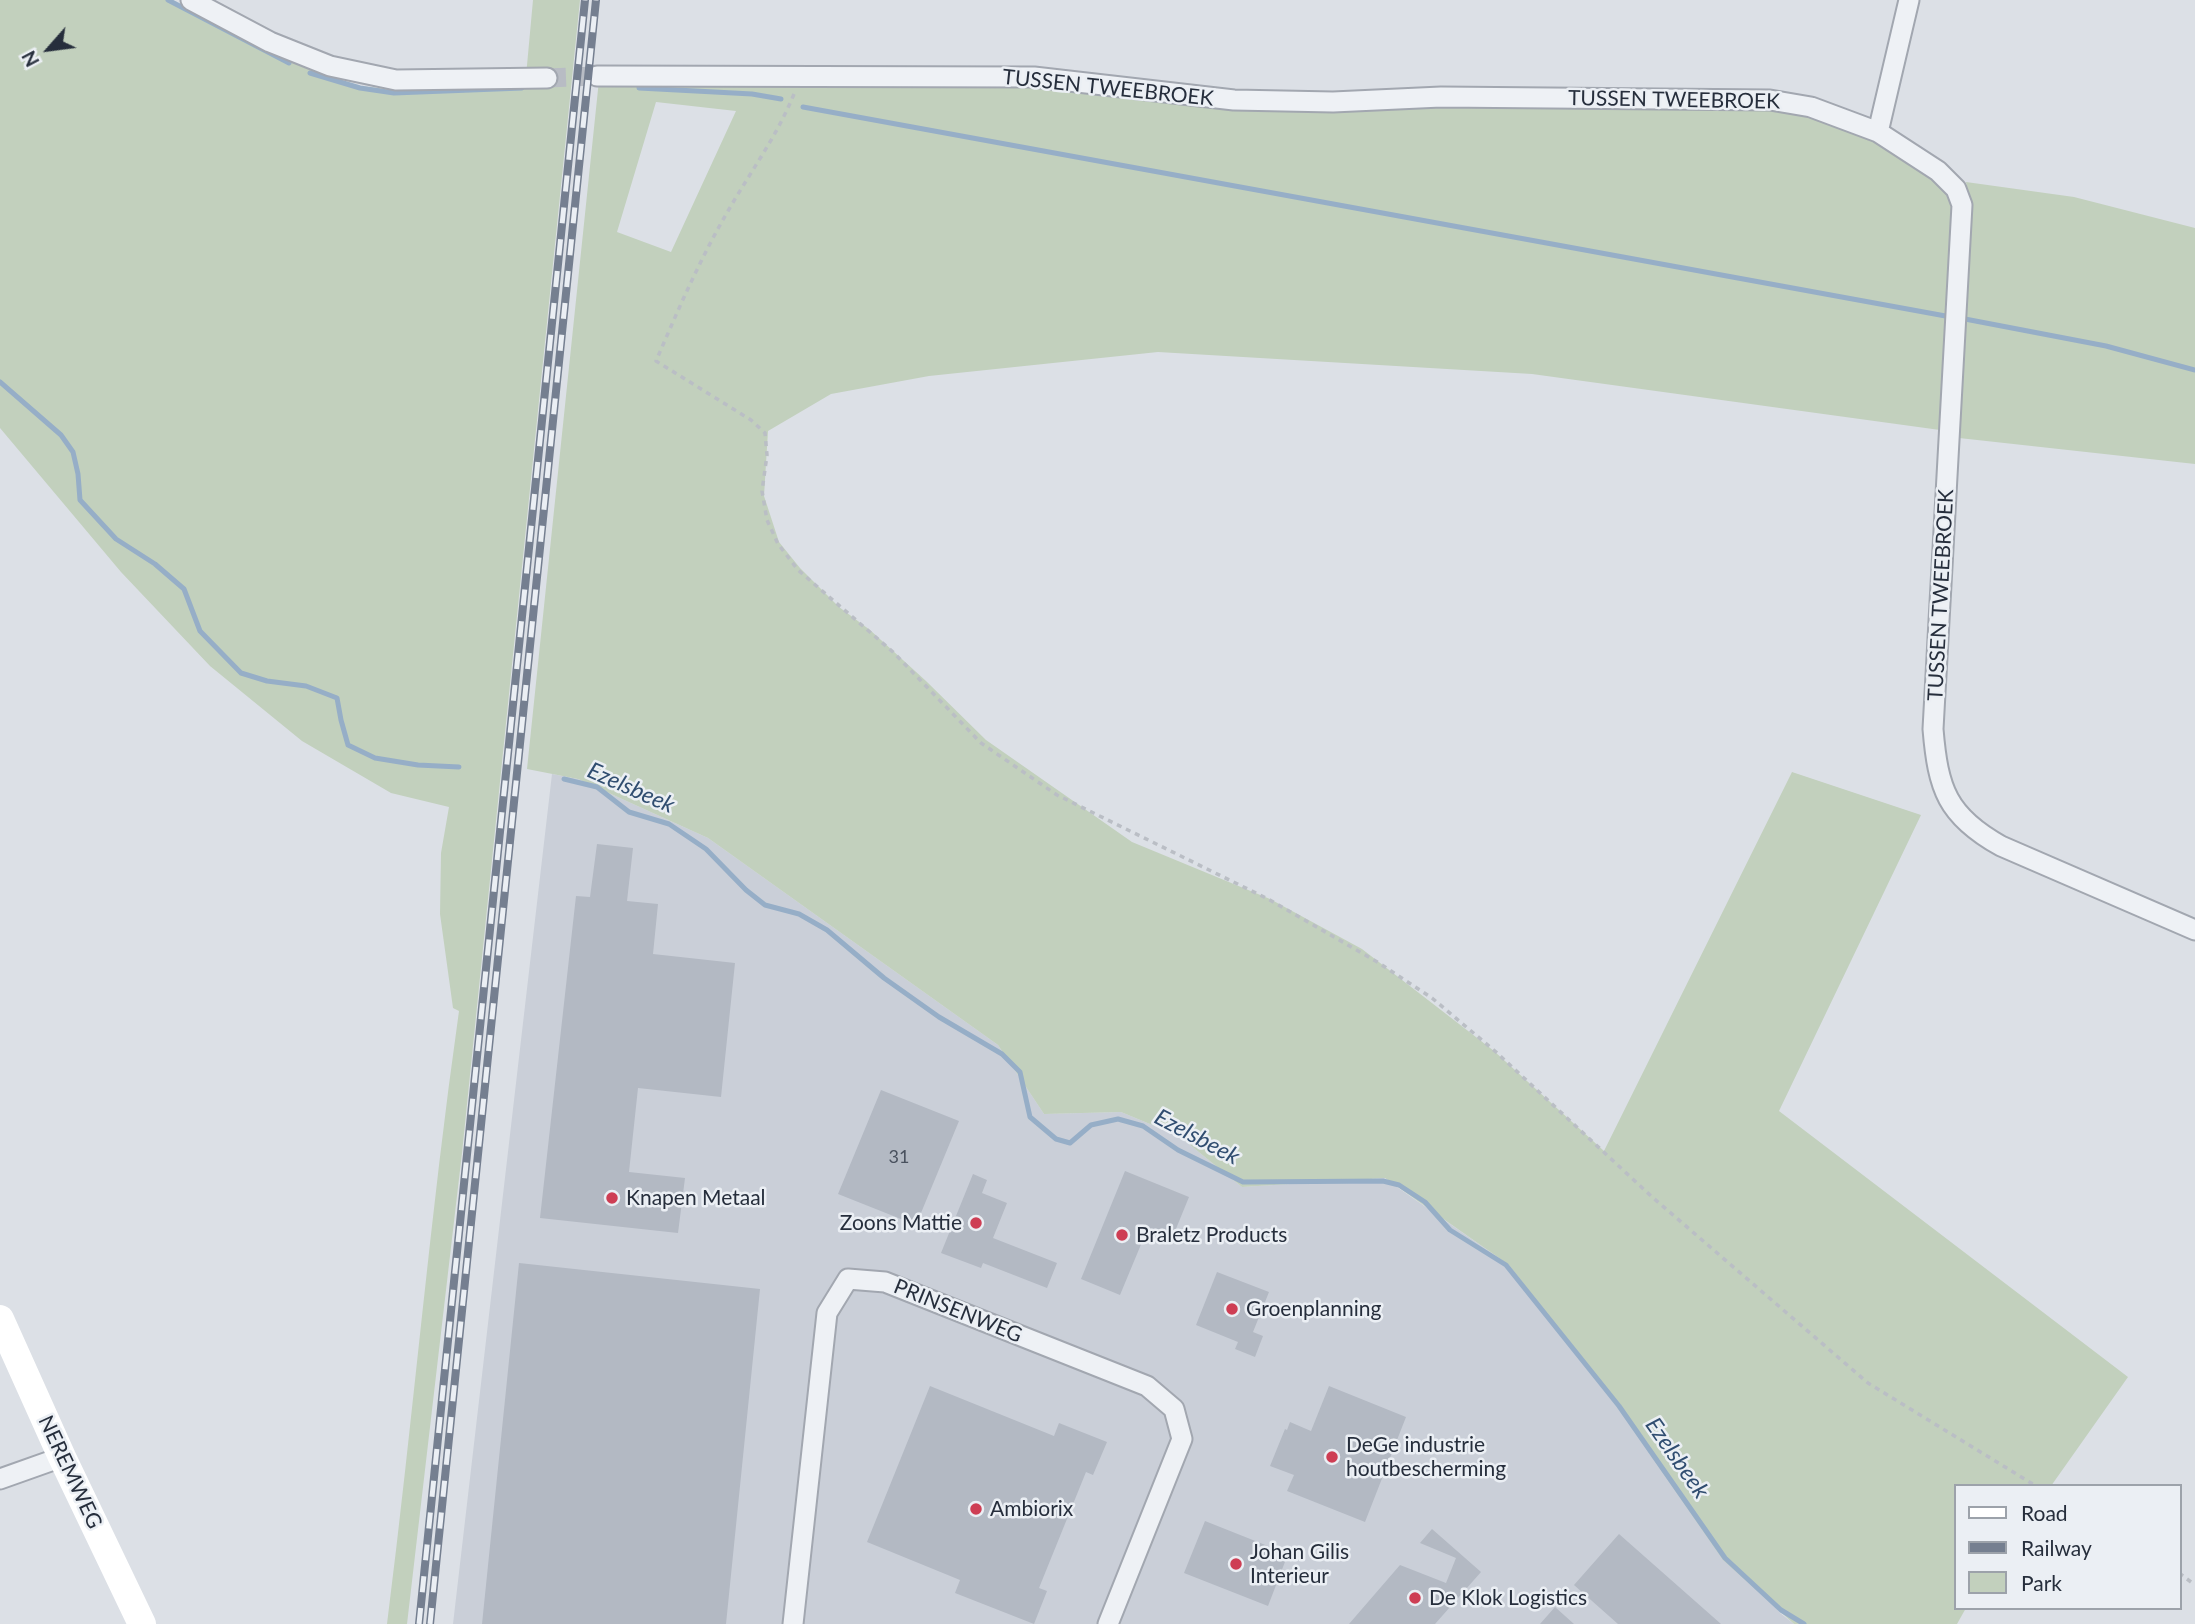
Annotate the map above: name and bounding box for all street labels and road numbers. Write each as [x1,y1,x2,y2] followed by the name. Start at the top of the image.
[1001,64,1215,112] street label: TUSSEN TWEEBROEK
[1568,86,1780,114] street label: TUSSEN TWEEBROEK
[1923,488,1959,702] street label: TUSSEN TWEEBROEK
[890,1274,1026,1348] street label: PRINSENWEG
[33,1411,107,1533] street label: NEREMWEG

